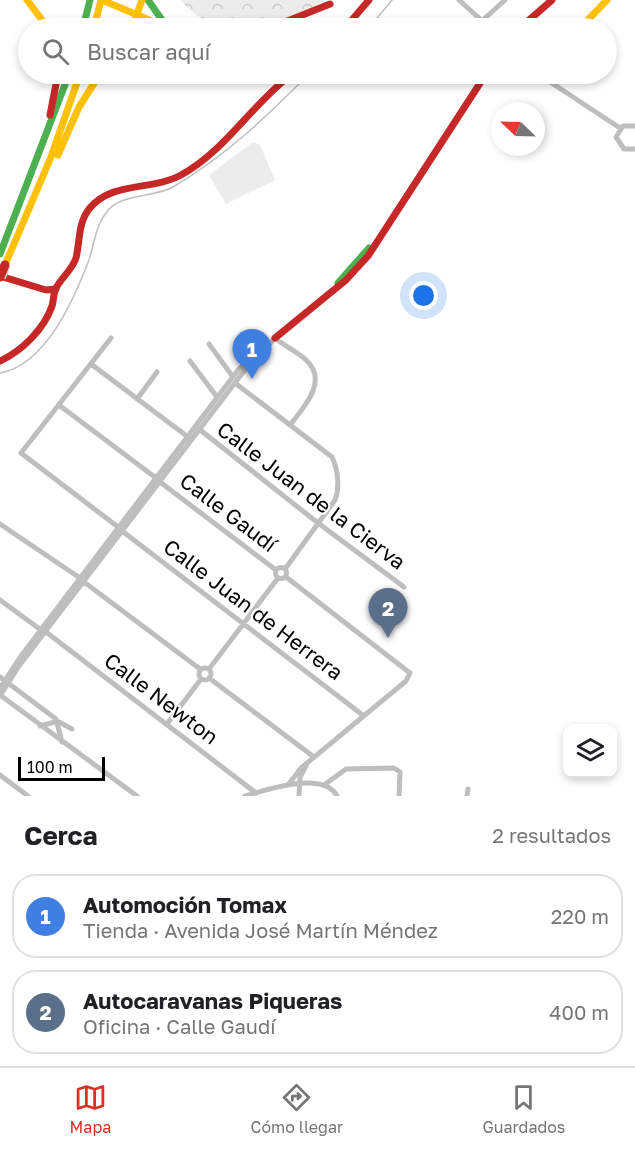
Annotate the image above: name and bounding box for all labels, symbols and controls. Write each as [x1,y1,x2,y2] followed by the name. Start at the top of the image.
[18,18,617,84] search box
[39,35,72,68] icon: search
[87,38,210,65] text: Buscar aquí
[491,102,545,156] north arrow
[409,281,438,310] your location
[232,330,272,379] pin: 1
[212,416,411,575] street label: Calle Juan de la Cierva
[175,467,283,558] street label: Calle Gaudí
[159,533,348,685] street label: Calle Juan de Herrera
[368,588,408,638] pin: 2
[99,647,224,750] street label: Calle Newton
[563,724,617,778] map controls
[563,724,617,778] button: layers
[18,754,105,782] scale bar
[27,757,73,777] text: 100 m
[24,820,98,851] text: Cerca
[492,823,611,847] text: 2 resultados
[83,891,287,918] text: Automoción Tomax
[40,904,51,928] text: 1
[551,904,609,928] text: 220 m
[83,918,438,942] text: Tienda · Avenida José Martín Méndez
[83,987,342,1014] text: Autocaravanas Piqueras
[39,1000,52,1024] text: 2
[549,1000,609,1024] text: 400 m
[83,1014,276,1038] text: Oficina · Calle Gaudí
[70,1081,111,1137] tab: Mapa
[251,1081,343,1137] tab: Cómo llegar
[482,1081,565,1137] tab: Guardados

